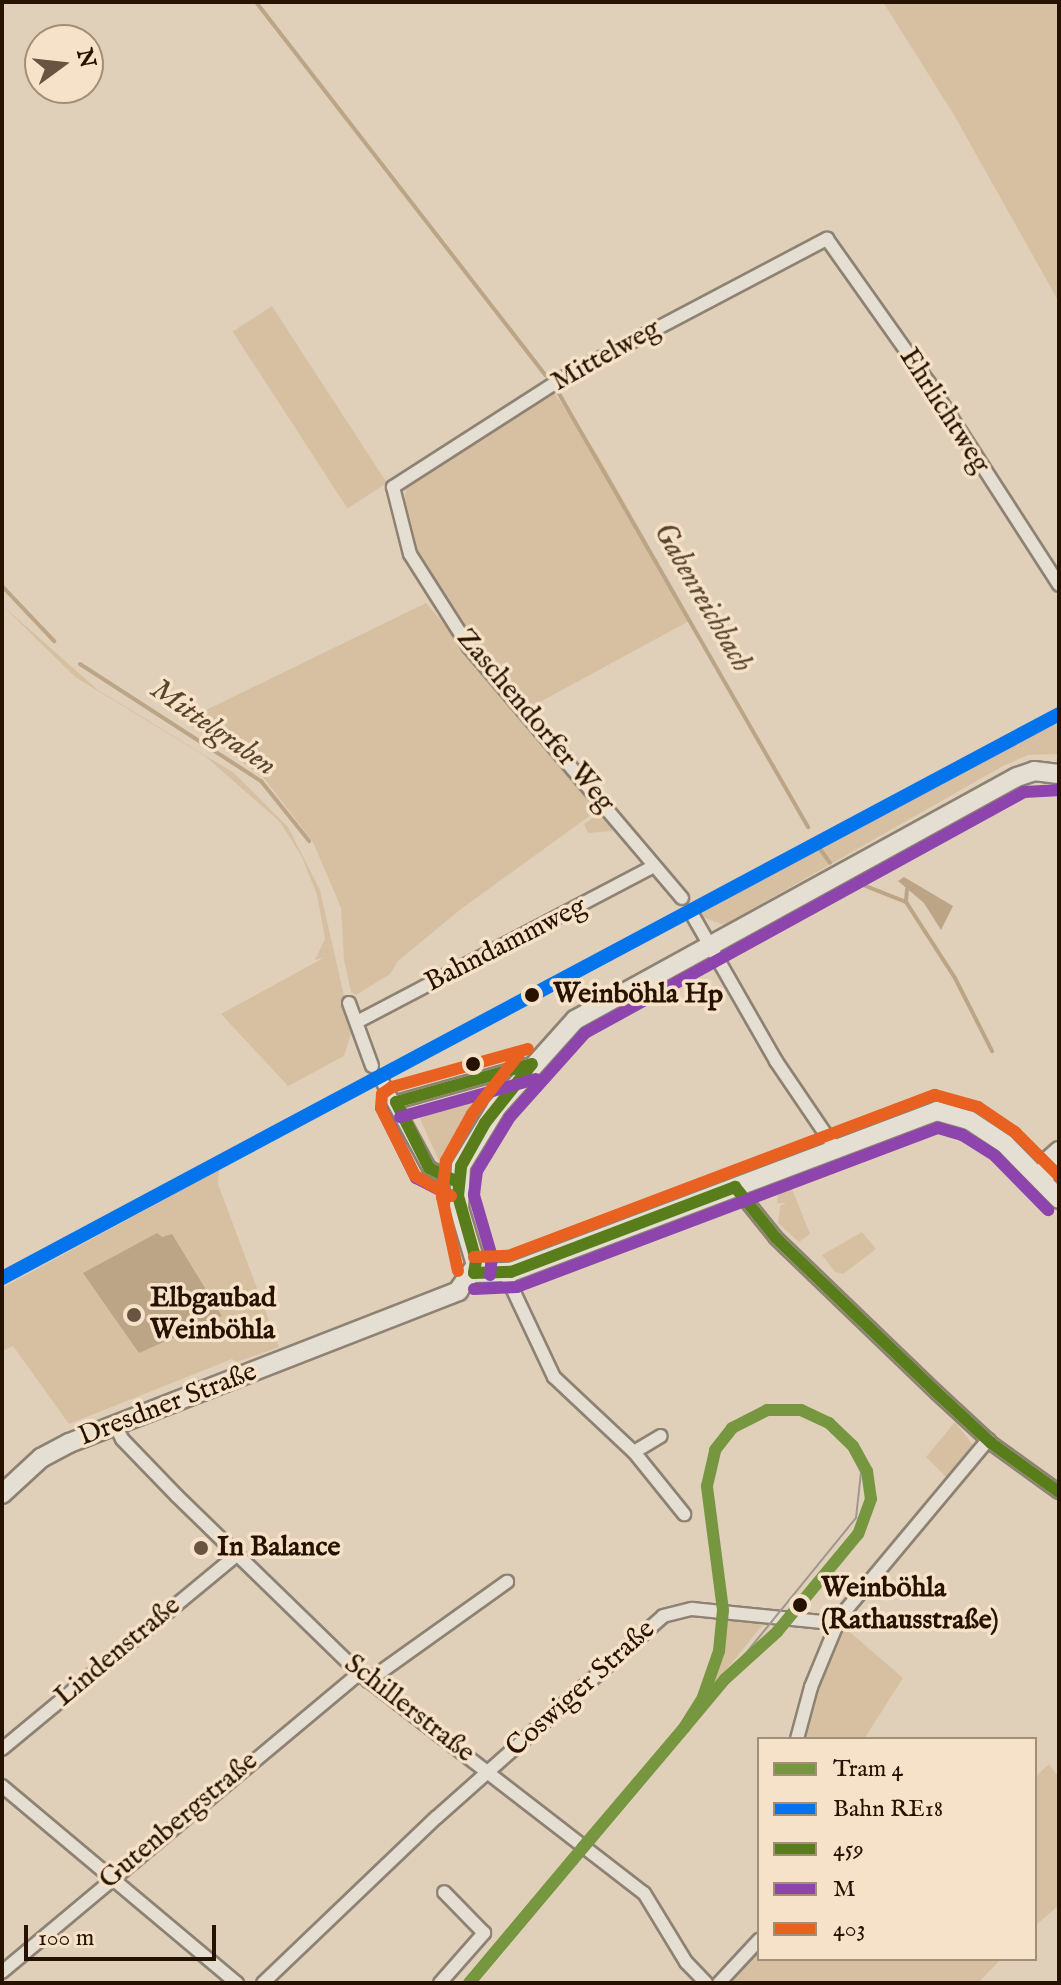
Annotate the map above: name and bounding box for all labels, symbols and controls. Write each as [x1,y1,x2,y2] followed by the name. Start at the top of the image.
[24,24,104,104] north arrow
[69,45,101,71] text: N
[546,312,666,400] street label: Mittelweg
[891,342,997,480] street label: Ehrlichtweg
[645,517,759,679] water label: Gabenreichbach
[449,622,621,820] street label: Zaschendorfer Weg
[143,672,283,784] water label: Mittelgraben
[420,890,592,1000] street label: Bahndammweg
[553,978,723,1012] place label: Weinböhla Hp
[518,981,546,1009] marker: Weinböhla Hp
[465,1056,481,1072] unlabelled marker
[150,1282,276,1348] place label: Elbgaubad Weinböhla
[125,1306,143,1324] marker: Elbgaubad Weinböhla
[74,1356,262,1454] street label: Dresdner Straße
[217,1531,340,1565] place label: In Balance
[192,1539,210,1557] marker: In Balance
[821,1572,999,1638] place label: Weinböhla (Rathausstraße)
[48,1590,188,1714] street label: Lindenstraße
[786,1591,814,1619] marker: Weinböhla (Rathausstraße)
[500,1613,662,1765] street label: Coswiger Straße
[337,1648,481,1770] street label: Schillerstraße
[757,1737,1037,1961] legend
[93,1745,265,1897] street label: Gutenbergstraße
[833,1754,903,1785] text: Tram 4
[833,1794,943,1825] text: Bahn RE18
[833,1834,864,1865] text: 459
[833,1874,856,1905] text: M
[28,1909,220,1959] scale bar
[833,1914,866,1945] text: 403
[38,1923,94,1954] text: 100 m

